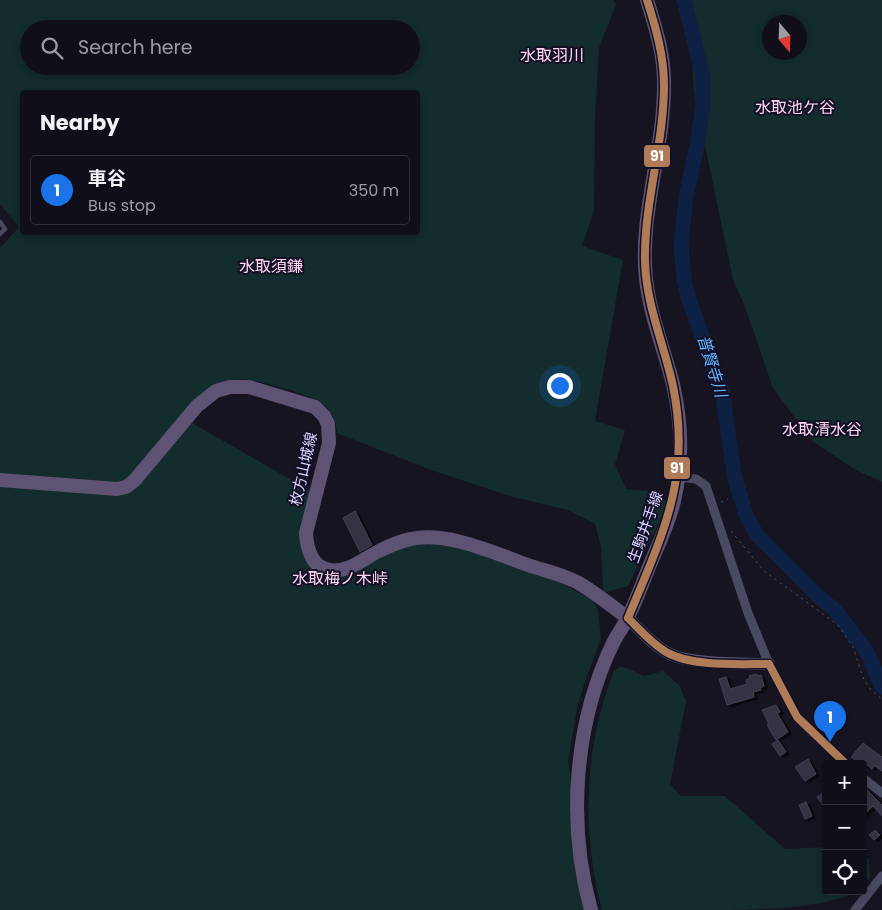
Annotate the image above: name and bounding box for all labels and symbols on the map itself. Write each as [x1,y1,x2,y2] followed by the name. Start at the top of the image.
[762,15,807,60] north arrow
[520,44,584,67] district label: 水取羽川
[755,96,835,119] district label: 水取池ケ谷
[643,144,671,168] line badge: 91
[650,146,664,166] text: 91
[239,255,303,278] district label: 水取須鎌
[692,332,733,402] water label: 普賢寺川
[547,373,573,399] your location
[782,418,862,441] district label: 水取清水谷
[284,430,322,508] street label: 枚方山城線
[663,456,691,480] line badge: 91
[670,458,684,478] text: 91
[622,488,668,566] street label: 生駒井手線
[292,567,388,590] district label: 水取梅ノ木峠
[814,701,846,742] pin: 1

